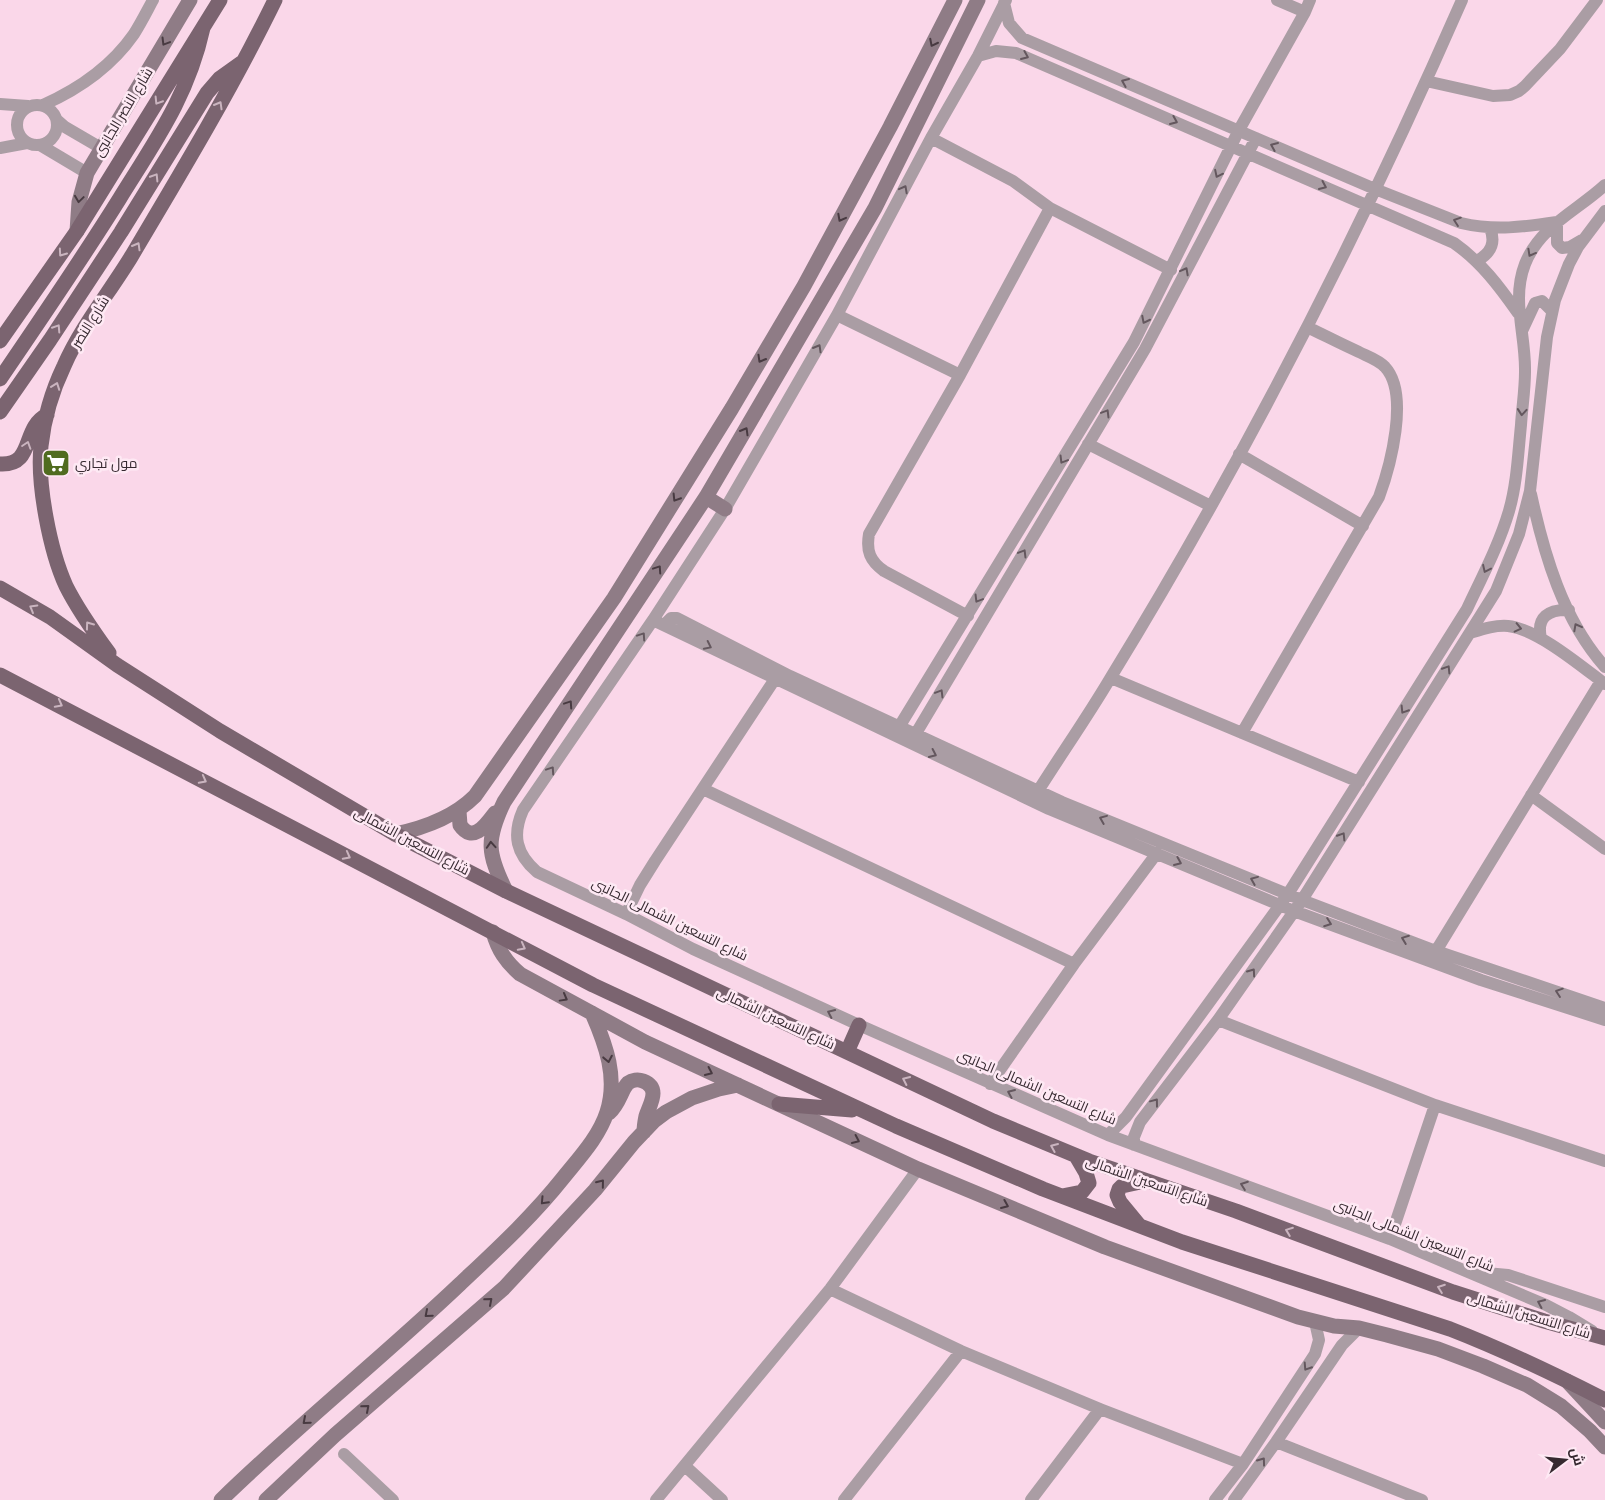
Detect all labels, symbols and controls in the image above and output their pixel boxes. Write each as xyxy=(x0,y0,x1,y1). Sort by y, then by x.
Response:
one-way arrow xyxy=(161,36,171,45)
one-way arrow xyxy=(929,38,939,47)
one-way arrow xyxy=(1020,50,1029,61)
street label: شارع النصر الجانبى xyxy=(90,65,157,160)
one-way arrow xyxy=(1121,77,1130,88)
one-way arrow xyxy=(155,96,164,105)
one-way arrow xyxy=(212,102,222,111)
one-way arrow xyxy=(1169,115,1178,126)
one-way arrow xyxy=(1270,141,1279,152)
one-way arrow xyxy=(1213,169,1224,178)
one-way arrow xyxy=(148,174,158,183)
one-way arrow xyxy=(1318,180,1327,191)
one-way arrow xyxy=(898,186,908,195)
one-way arrow xyxy=(75,195,85,204)
one-way arrow xyxy=(837,213,847,222)
one-way arrow xyxy=(1453,217,1462,227)
one-way arrow xyxy=(131,242,141,251)
one-way arrow xyxy=(1527,247,1537,256)
one-way arrow xyxy=(59,248,68,257)
one-way arrow xyxy=(1179,268,1189,277)
street label: شارع النصر xyxy=(67,293,113,352)
one-way arrow xyxy=(1141,315,1151,324)
one-way arrow xyxy=(51,325,61,334)
one-way arrow xyxy=(812,344,822,353)
one-way arrow xyxy=(757,354,767,363)
one-way arrow xyxy=(50,382,60,391)
one-way arrow xyxy=(1516,409,1527,417)
one-way arrow xyxy=(1100,410,1110,419)
one-way arrow xyxy=(738,428,748,437)
one-way arrow xyxy=(22,441,32,449)
supermarket icon: مول تجاري xyxy=(41,448,71,478)
one-way arrow xyxy=(1059,454,1069,463)
place label: مول تجاري xyxy=(75,455,138,475)
one-way arrow xyxy=(673,493,683,502)
one-way arrow xyxy=(1017,549,1027,558)
one-way arrow xyxy=(1482,564,1492,573)
one-way arrow xyxy=(652,565,662,574)
one-way arrow xyxy=(975,593,985,602)
one-way arrow xyxy=(29,604,38,614)
one-way arrow xyxy=(86,622,94,631)
one-way arrow xyxy=(1513,622,1522,633)
one-way arrow xyxy=(1573,623,1583,632)
one-way arrow xyxy=(636,632,646,641)
one-way arrow xyxy=(702,640,711,650)
one-way arrow xyxy=(1441,666,1451,675)
one-way arrow xyxy=(934,689,944,698)
one-way arrow xyxy=(54,698,63,708)
one-way arrow xyxy=(562,701,572,710)
one-way arrow xyxy=(1401,704,1411,713)
one-way arrow xyxy=(928,748,937,758)
one-way arrow xyxy=(545,766,554,776)
one-way arrow xyxy=(198,774,207,784)
street label: شارع التسعين الشمالى xyxy=(351,804,472,879)
one-way arrow xyxy=(1100,815,1108,825)
one-way arrow xyxy=(1335,833,1345,842)
one-way arrow xyxy=(486,840,497,848)
one-way arrow xyxy=(342,849,351,859)
one-way arrow xyxy=(1173,856,1182,867)
street label: شارع التسعين الشمالى الجانبى xyxy=(589,874,751,965)
one-way arrow xyxy=(1250,876,1259,886)
one-way arrow xyxy=(1324,917,1332,927)
one-way arrow xyxy=(1402,935,1410,945)
one-way arrow xyxy=(517,941,526,951)
one-way arrow xyxy=(1246,968,1255,977)
street label: شارع التسعين الشمالى xyxy=(714,984,838,1053)
one-way arrow xyxy=(1555,988,1564,998)
one-way arrow xyxy=(559,992,568,1002)
one-way arrow xyxy=(827,1008,836,1019)
street label: شارع التسعين الشمالى الجانبى xyxy=(955,1046,1119,1129)
one-way arrow xyxy=(603,1055,613,1064)
one-way arrow xyxy=(704,1066,713,1076)
one-way arrow xyxy=(902,1076,911,1086)
one-way arrow xyxy=(1007,1088,1016,1099)
one-way arrow xyxy=(1149,1098,1158,1108)
one-way arrow xyxy=(851,1134,860,1144)
one-way arrow xyxy=(1050,1142,1059,1153)
street label: شارع التسعين الشمالى xyxy=(1083,1153,1210,1210)
one-way arrow xyxy=(595,1180,603,1189)
one-way arrow xyxy=(1240,1181,1248,1191)
one-way arrow xyxy=(541,1195,550,1204)
street label: شارع التسعين الشمالى الجانبى xyxy=(1331,1195,1496,1275)
one-way arrow xyxy=(1000,1199,1009,1209)
one-way arrow xyxy=(1285,1227,1294,1237)
one-way arrow xyxy=(1437,1284,1446,1294)
street label: شارع التسعين الشمالى xyxy=(1465,1289,1593,1342)
one-way arrow xyxy=(483,1298,492,1307)
one-way arrow xyxy=(1537,1299,1546,1310)
one-way arrow xyxy=(424,1308,433,1317)
one-way arrow xyxy=(1304,1361,1313,1371)
one-way arrow xyxy=(361,1405,370,1414)
one-way arrow xyxy=(302,1415,311,1424)
north arrow xyxy=(1540,1435,1590,1485)
text: ش xyxy=(1566,1446,1588,1468)
one-way arrow xyxy=(1256,1457,1265,1467)

